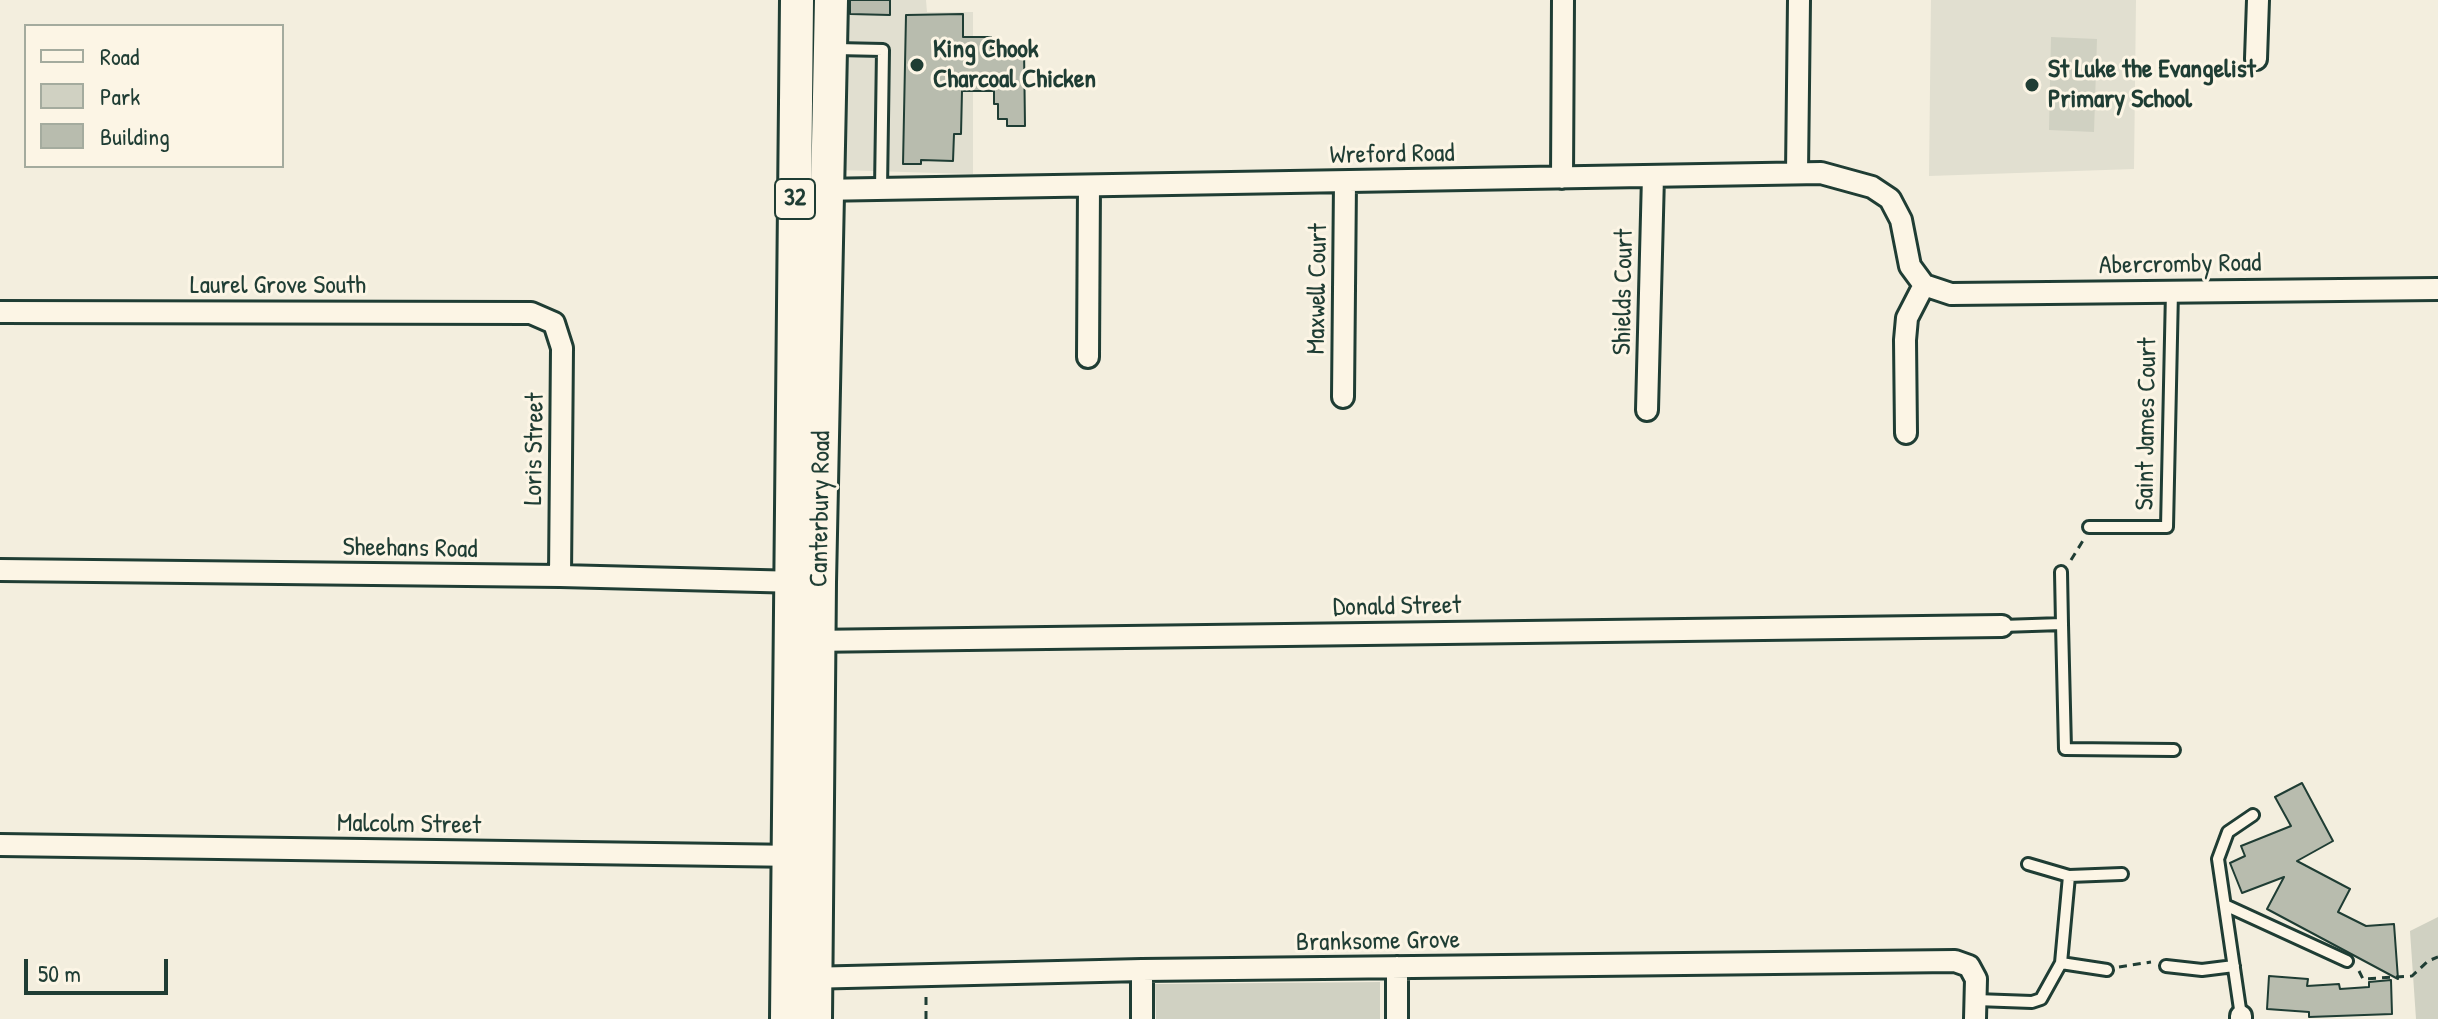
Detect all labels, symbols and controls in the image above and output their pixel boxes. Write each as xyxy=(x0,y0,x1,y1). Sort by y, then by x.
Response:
legend xyxy=(24,24,284,168)
place label: King Chook Charcoal Chicken xyxy=(933,34,1096,96)
text: Road xyxy=(100,40,139,72)
place label: St Luke the Evangelist Primary School xyxy=(2048,54,2256,116)
marker: King Chook Charcoal Chicken xyxy=(908,56,926,74)
marker: St Luke the Evangelist Primary School xyxy=(2023,76,2041,94)
text: Park xyxy=(100,80,140,112)
text: Building xyxy=(100,120,170,152)
street label: Wreford Road xyxy=(1329,138,1455,172)
road number: 32 xyxy=(775,179,815,219)
street label: Maxwell Court xyxy=(1301,223,1335,355)
street label: Shields Court xyxy=(1607,229,1641,355)
street label: Abercromby Road xyxy=(2099,248,2261,282)
street label: Laurel Grove South xyxy=(190,270,366,302)
street label: Saint James Court xyxy=(2130,337,2164,511)
street label: Loris Street xyxy=(518,392,552,506)
street label: Canterbury Road xyxy=(804,431,838,587)
street label: Sheehans Road xyxy=(342,532,478,566)
street label: Donald Street xyxy=(1333,590,1461,624)
street label: Malcolm Street xyxy=(337,808,481,842)
street label: Branksome Grove xyxy=(1296,925,1460,959)
scale bar xyxy=(28,943,172,993)
text: 50 m xyxy=(38,957,81,989)

